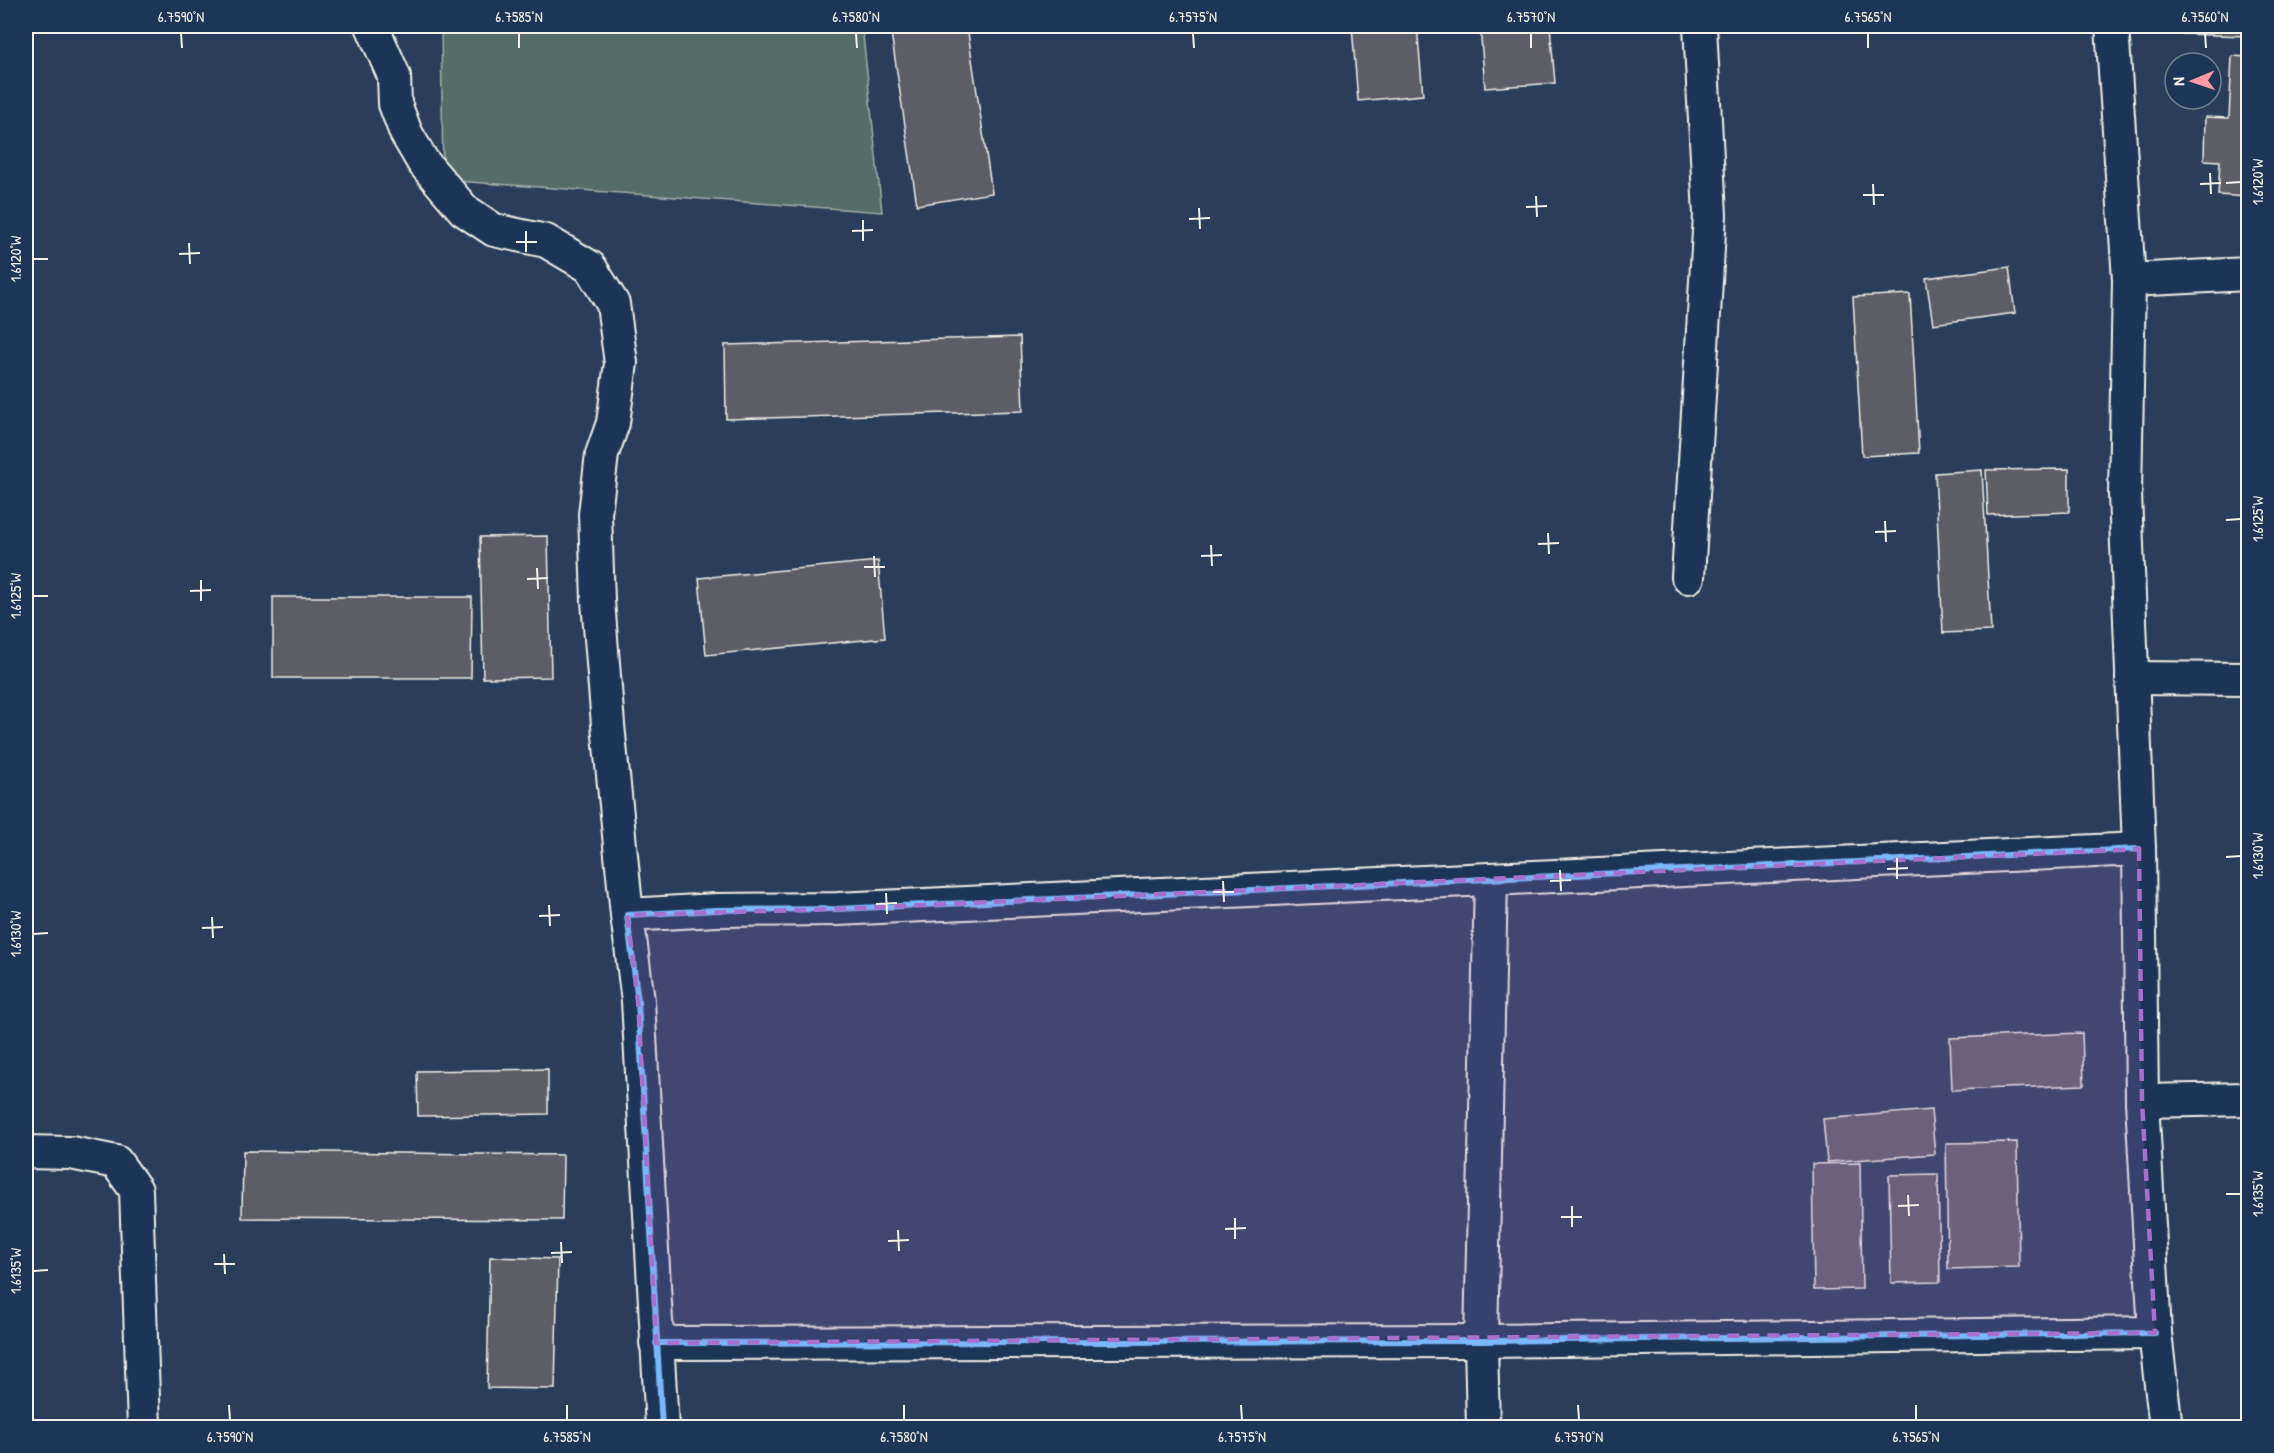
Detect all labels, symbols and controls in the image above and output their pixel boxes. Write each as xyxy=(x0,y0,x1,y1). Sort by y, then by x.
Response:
text: 6.7590°N xyxy=(158,6,204,27)
text: 6.7585°N xyxy=(495,6,543,27)
text: 6.7580°N xyxy=(832,6,880,27)
text: 6.7575°N xyxy=(1169,6,1217,27)
text: 6.7570°N xyxy=(1507,6,1555,27)
text: 6.7565°N xyxy=(1845,6,1891,27)
text: 6.7560°N xyxy=(2181,6,2229,27)
north arrow xyxy=(2163,51,2223,111)
text: N xyxy=(2167,76,2189,86)
text: 1.6120°W xyxy=(2247,158,2268,205)
text: 1.6120°W xyxy=(5,235,26,282)
text: 1.6125°W xyxy=(2247,495,2268,542)
text: 1.6125°W xyxy=(5,572,26,619)
text: 1.6130°W xyxy=(2247,832,2268,879)
text: 1.6130°W xyxy=(5,910,26,957)
text: 1.6135°W xyxy=(2247,1170,2268,1217)
text: 1.6135°W xyxy=(5,1247,26,1294)
text: 6.7590°N xyxy=(207,1426,253,1447)
text: 6.7585°N xyxy=(543,1426,591,1447)
text: 6.7580°N xyxy=(880,1426,928,1447)
text: 6.7575°N xyxy=(1218,1426,1266,1447)
text: 6.7570°N xyxy=(1555,1426,1603,1447)
text: 6.7565°N xyxy=(1893,1426,1939,1447)

